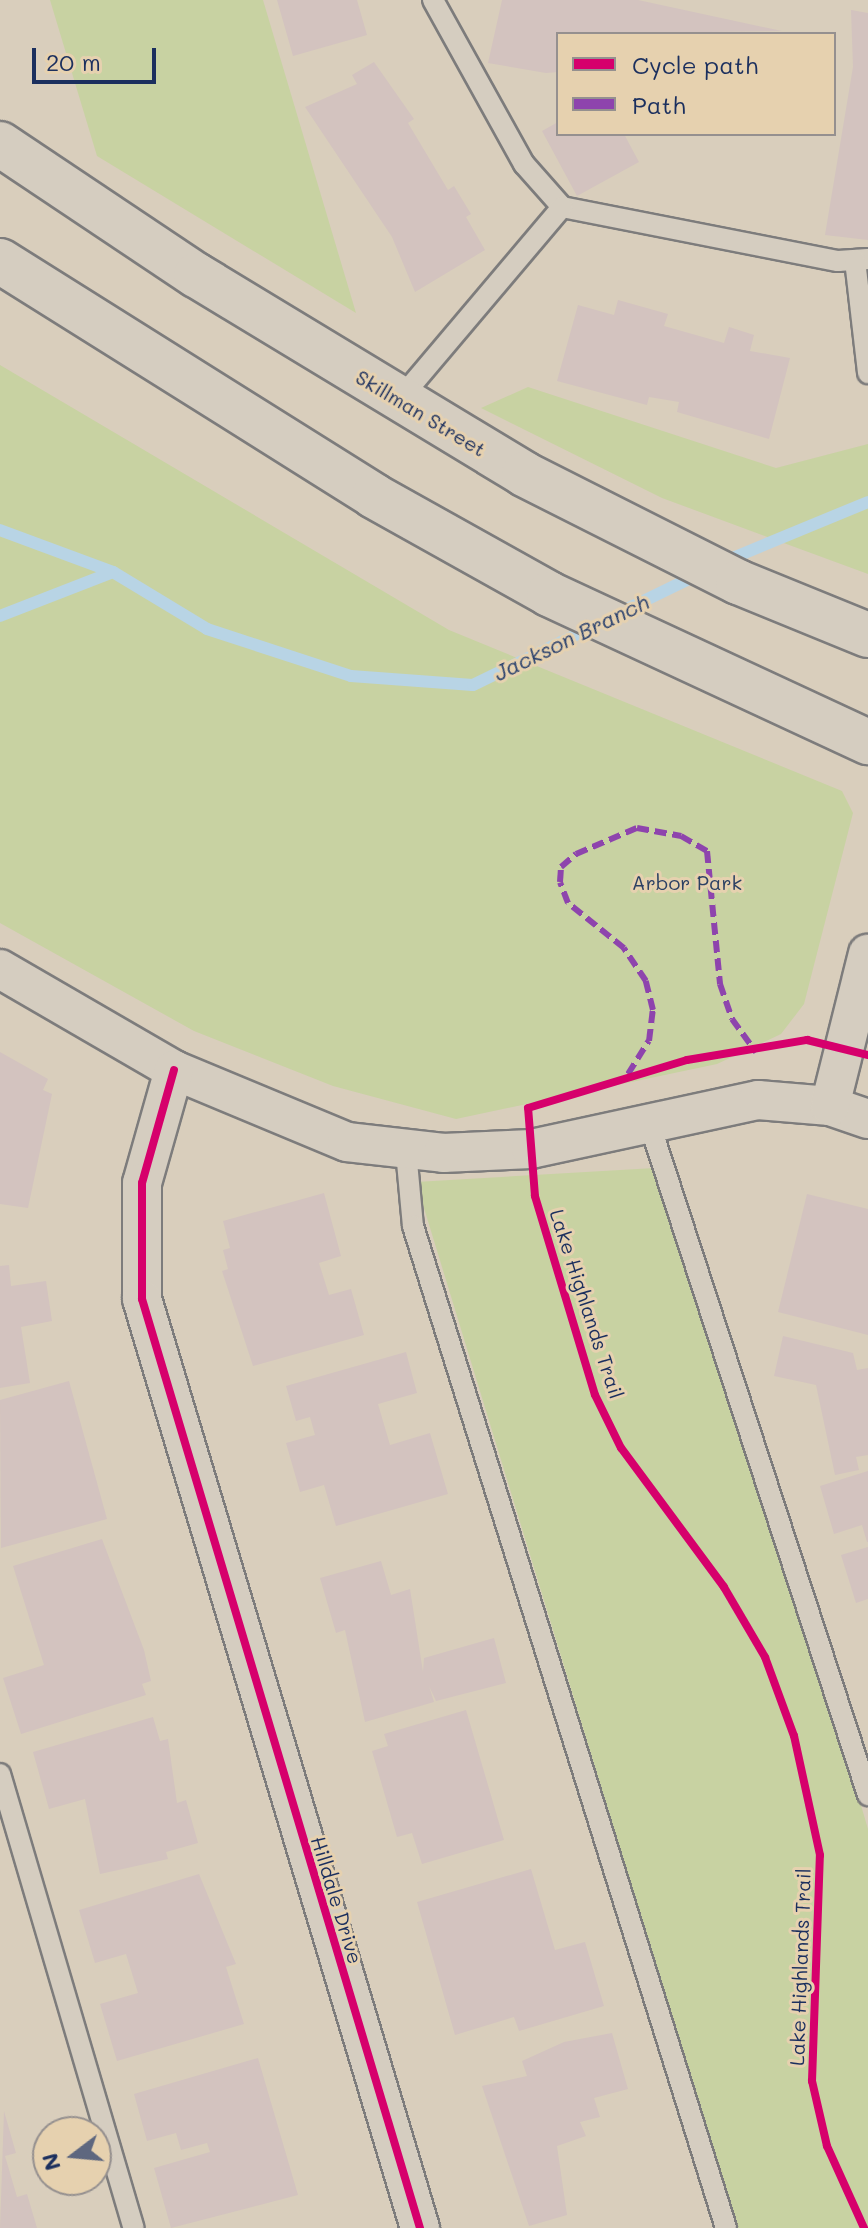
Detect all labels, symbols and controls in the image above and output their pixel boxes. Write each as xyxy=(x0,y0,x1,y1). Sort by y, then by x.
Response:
scale bar xyxy=(36,32,160,82)
legend xyxy=(556,32,836,136)
text: 20 m xyxy=(46,46,101,77)
text: Cycle path xyxy=(632,49,758,80)
text: Path xyxy=(632,89,686,120)
street label: Skillman Street xyxy=(352,365,490,461)
water label: Jackson Branch xyxy=(489,588,653,686)
park label: Arbor Park xyxy=(632,870,742,894)
street label: Lake Highlands Trail xyxy=(545,1206,629,1402)
street label: Hilldale Drive xyxy=(306,1833,368,1967)
street label: Lake Highlands Trail xyxy=(785,1868,815,2066)
north arrow xyxy=(32,2116,112,2196)
text: N xyxy=(34,2150,67,2174)

